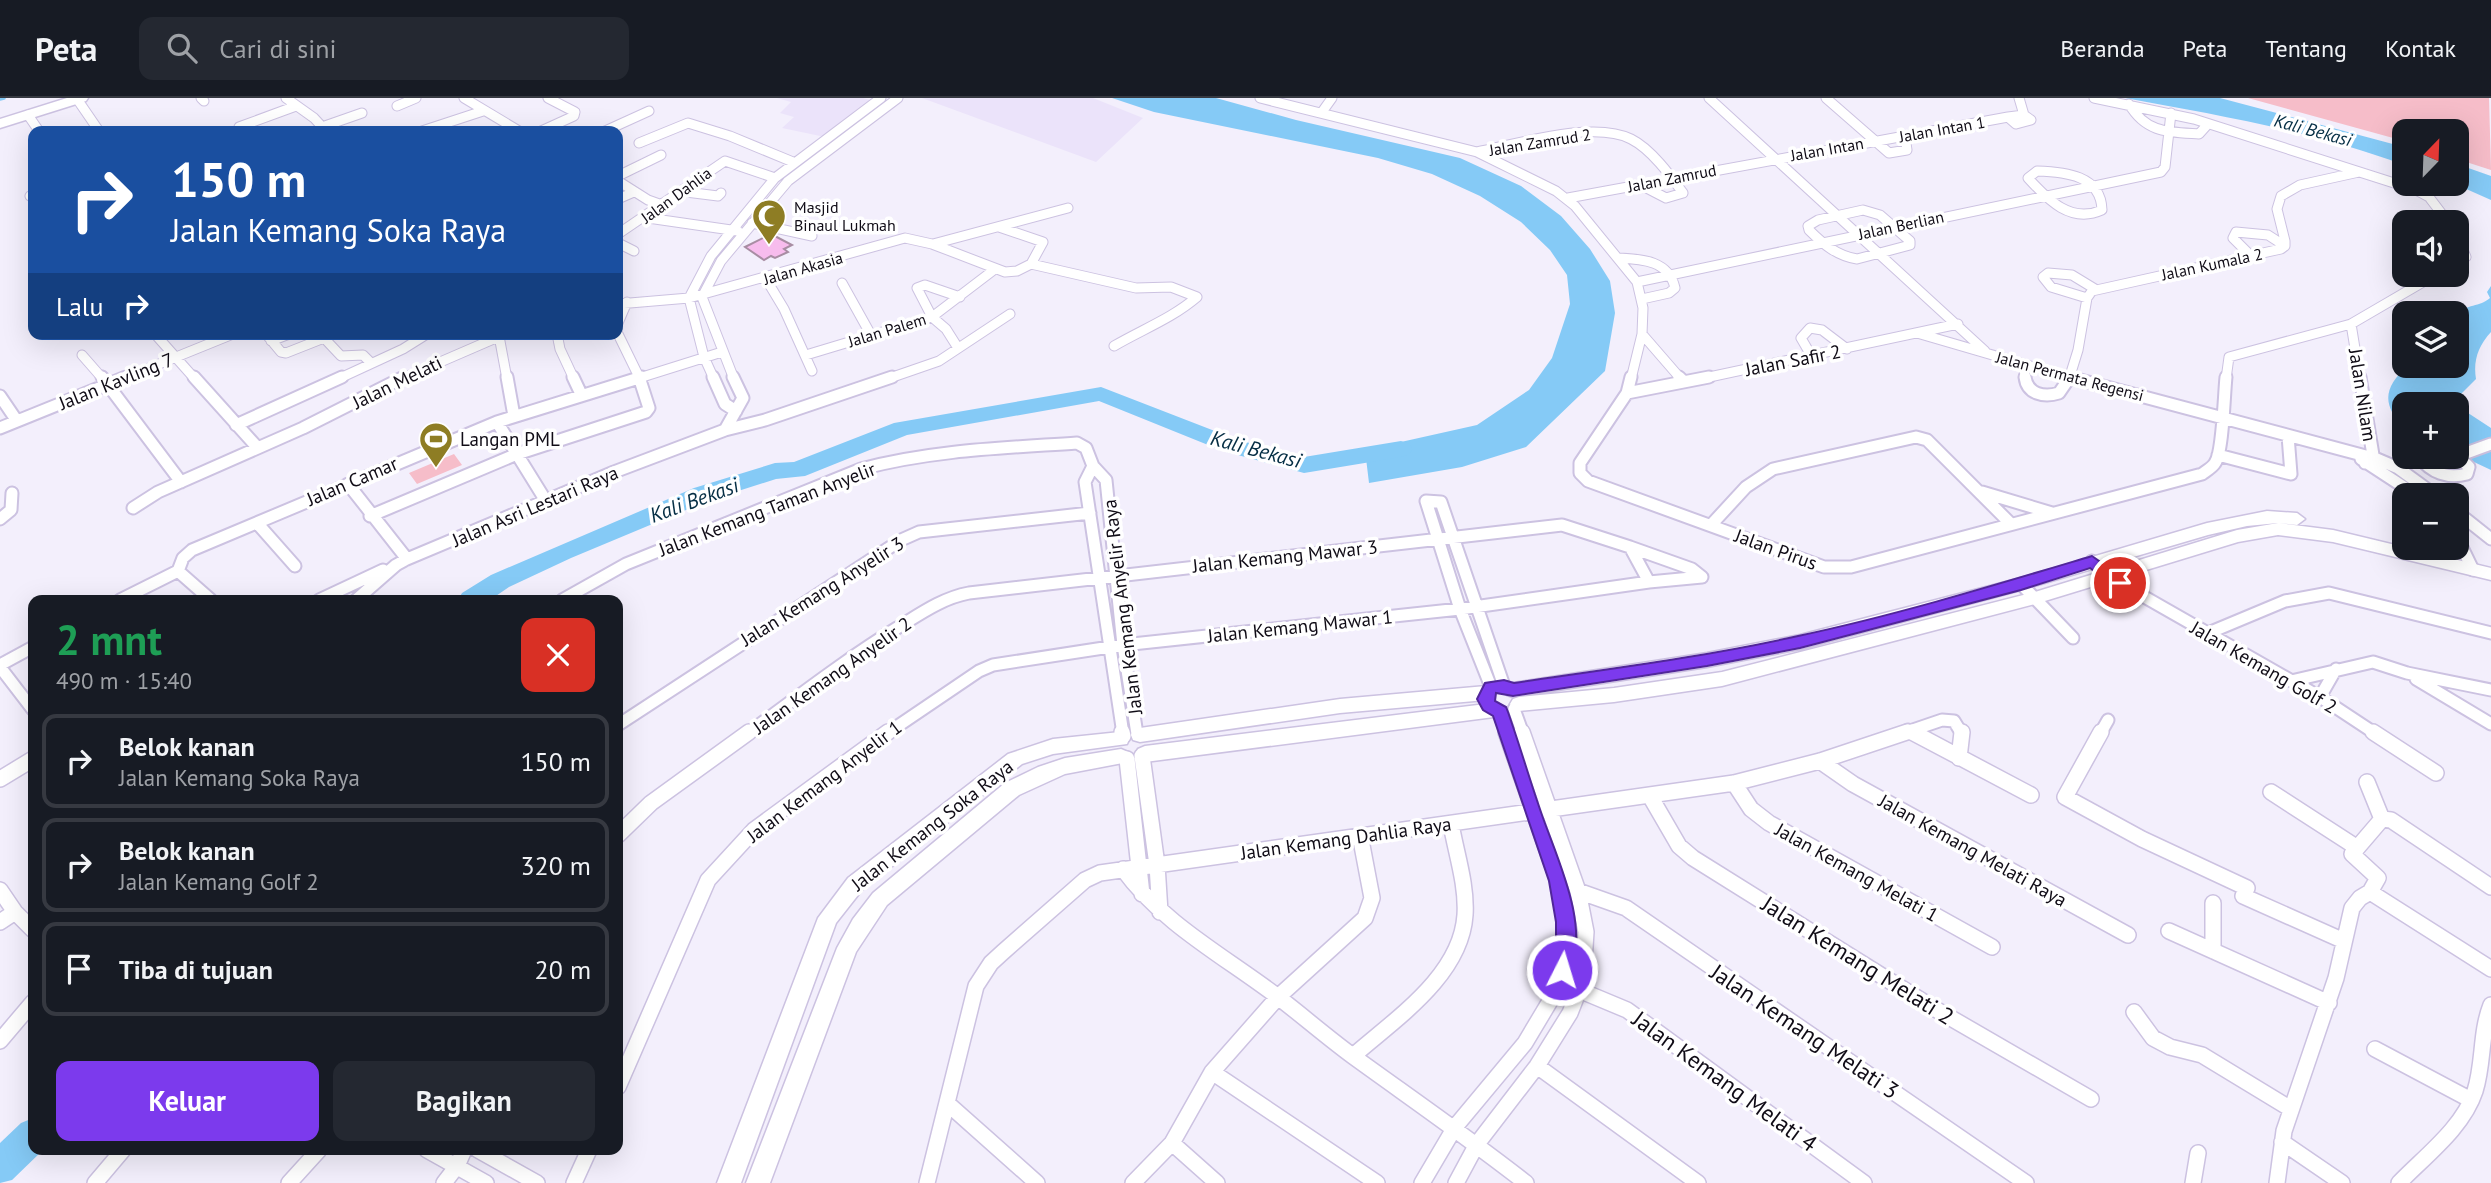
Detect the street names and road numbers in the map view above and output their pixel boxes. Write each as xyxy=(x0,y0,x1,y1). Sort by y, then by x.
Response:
street label: Jalan Intan 1 xyxy=(1897,112,1986,147)
street label: Jalan Zamrud 2 xyxy=(1487,124,1592,160)
street label: Jalan Intan xyxy=(1788,133,1865,165)
street label: Jalan Zamrud xyxy=(1625,160,1718,197)
street label: Jalan Dahlia xyxy=(636,163,715,228)
street label: Jalan Berlian xyxy=(1855,206,1946,244)
street label: Jalan Kumala 2 xyxy=(2159,244,2264,285)
street label: Jalan Akasia xyxy=(760,247,845,289)
street label: Jalan Palem xyxy=(845,309,928,352)
street label: Jalan Safir 2 xyxy=(1742,339,1843,381)
street label: Jalan Permata Regensi xyxy=(1993,346,2146,405)
street label: Jalan Nilam xyxy=(2344,346,2382,443)
street label: Jalan Kavling 7 xyxy=(54,347,177,415)
street label: Jalan Melati xyxy=(347,350,446,414)
street label: Jalan Camar xyxy=(302,451,402,511)
street label: Jalan Kemang Taman Anyelir xyxy=(654,456,879,562)
street label: Jalan Asri Lestari Raya xyxy=(447,460,622,552)
street label: Jalan Kemang Anyelir Raya xyxy=(1097,498,1147,717)
street label: Jalan Pirus xyxy=(1731,523,1820,575)
street label: Jalan Kemang Anyelir 3 xyxy=(735,531,908,652)
street label: Jalan Kemang Mawar 3 xyxy=(1190,534,1379,578)
street label: Jalan Kemang Mawar 1 xyxy=(1205,604,1394,648)
street label: Jalan Kemang Anyelir 2 xyxy=(747,611,916,739)
street label: Jalan Kemang Golf 2 xyxy=(2186,615,2341,719)
street label: Jalan Kemang Anyelir 1 xyxy=(741,715,906,848)
street label: Jalan Kemang Soka Raya xyxy=(845,754,1018,896)
street label: Jalan Kemang Melati Raya xyxy=(1874,788,2071,912)
street label: Jalan Kemang Dahlia Raya xyxy=(1238,811,1453,865)
street label: Jalan Kemang Melati 1 xyxy=(1770,817,1943,927)
street label: Jalan Kemang Melati 2 xyxy=(1756,889,1960,1031)
street label: Jalan Kemang Melati 3 xyxy=(1704,957,1905,1105)
street label: Jalan Kemang Melati 4 xyxy=(1626,1004,1823,1158)

